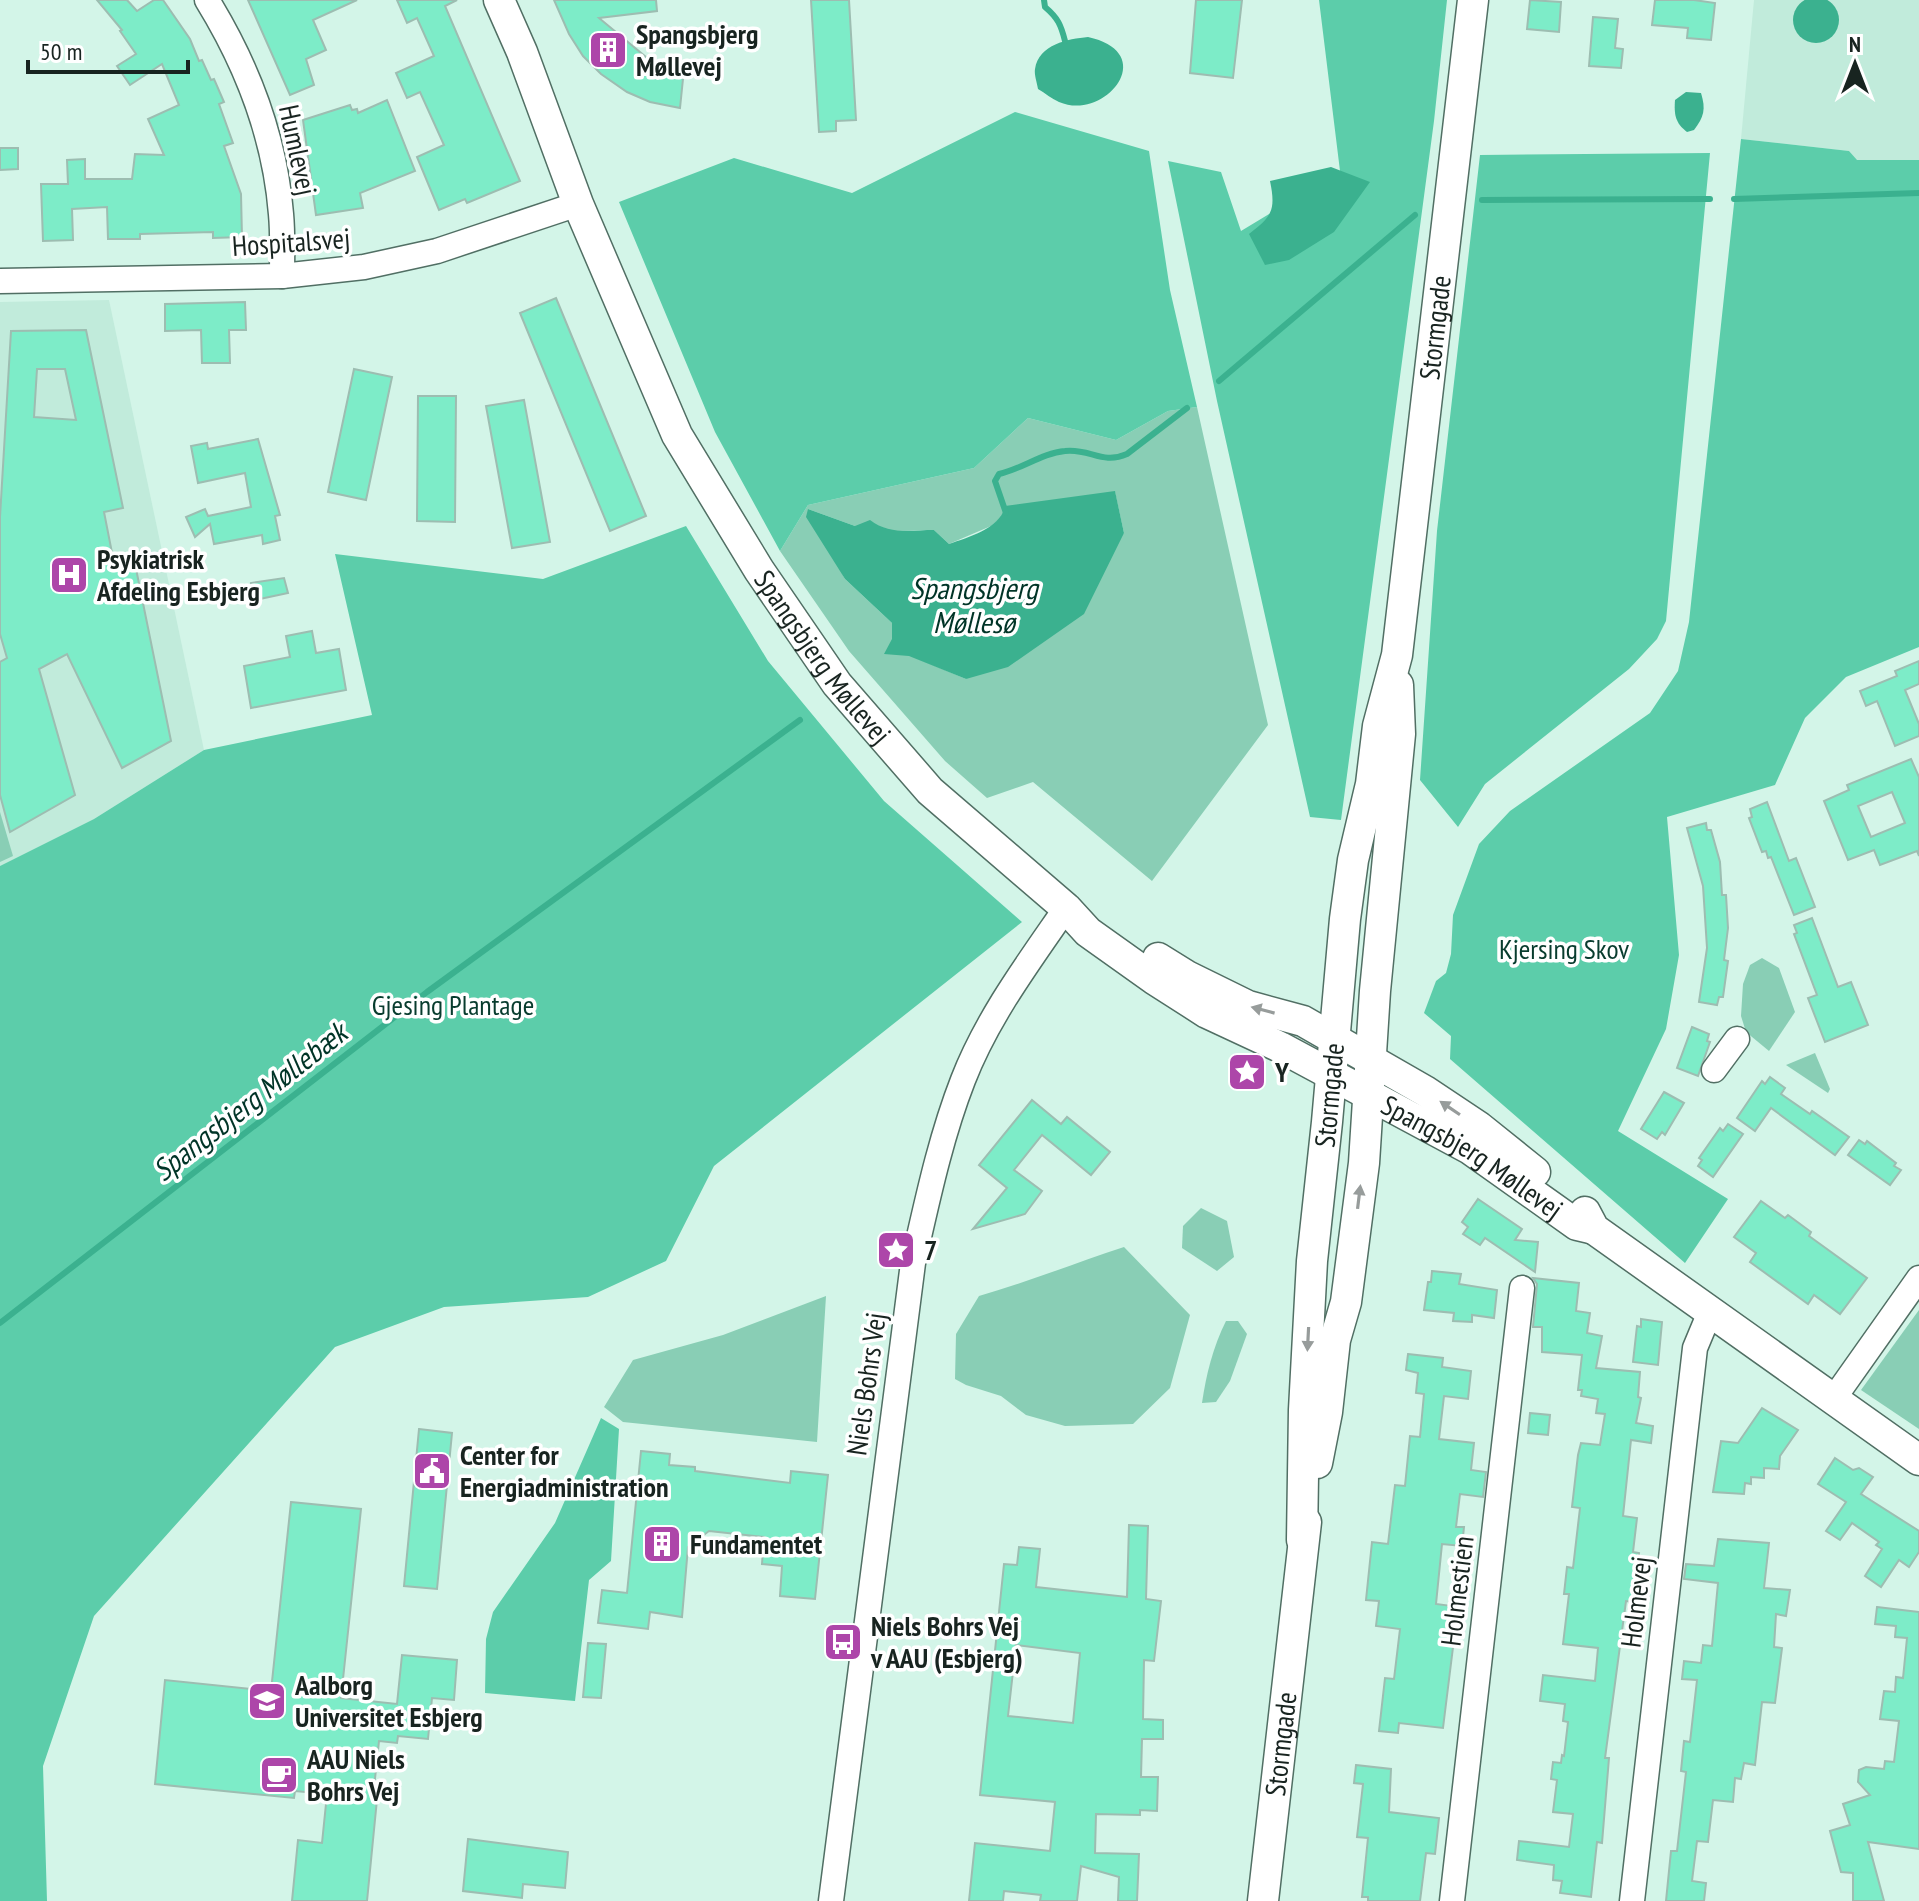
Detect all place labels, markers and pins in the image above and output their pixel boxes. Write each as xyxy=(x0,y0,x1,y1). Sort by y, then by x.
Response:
place label: Spangsbjerg Møllevej xyxy=(636,15,758,84)
building icon: Spangsbjerg Møllevej xyxy=(587,29,629,71)
place label: Psykiatrisk Afdeling Esbjerg xyxy=(96,540,260,609)
hospital icon: Psykiatrisk Afdeling Esbjerg xyxy=(48,554,90,596)
place icon: Y xyxy=(1226,1051,1268,1093)
place label: Y xyxy=(1274,1053,1289,1090)
place icon: 7 xyxy=(875,1229,917,1271)
place label: 7 xyxy=(924,1231,937,1268)
place label: Center for Energiadministration xyxy=(460,1436,668,1505)
public building icon: Center for Energiadministration xyxy=(411,1450,453,1492)
building icon: Fundamentet xyxy=(641,1523,683,1565)
place label: Fundamentet xyxy=(690,1525,822,1562)
place label: Niels Bohrs Vej v AAU (Esbjerg) xyxy=(870,1607,1023,1676)
bus stop icon: Niels Bohrs Vej v AAU (Esbjerg) xyxy=(822,1621,864,1663)
place label: Aalborg Universitet Esbjerg xyxy=(294,1666,483,1735)
school or university icon: Aalborg Universitet Esbjerg xyxy=(246,1680,288,1722)
place label: AAU Niels Bohrs Vej xyxy=(306,1740,405,1809)
cafe icon: AAU Niels Bohrs Vej xyxy=(258,1754,300,1796)

